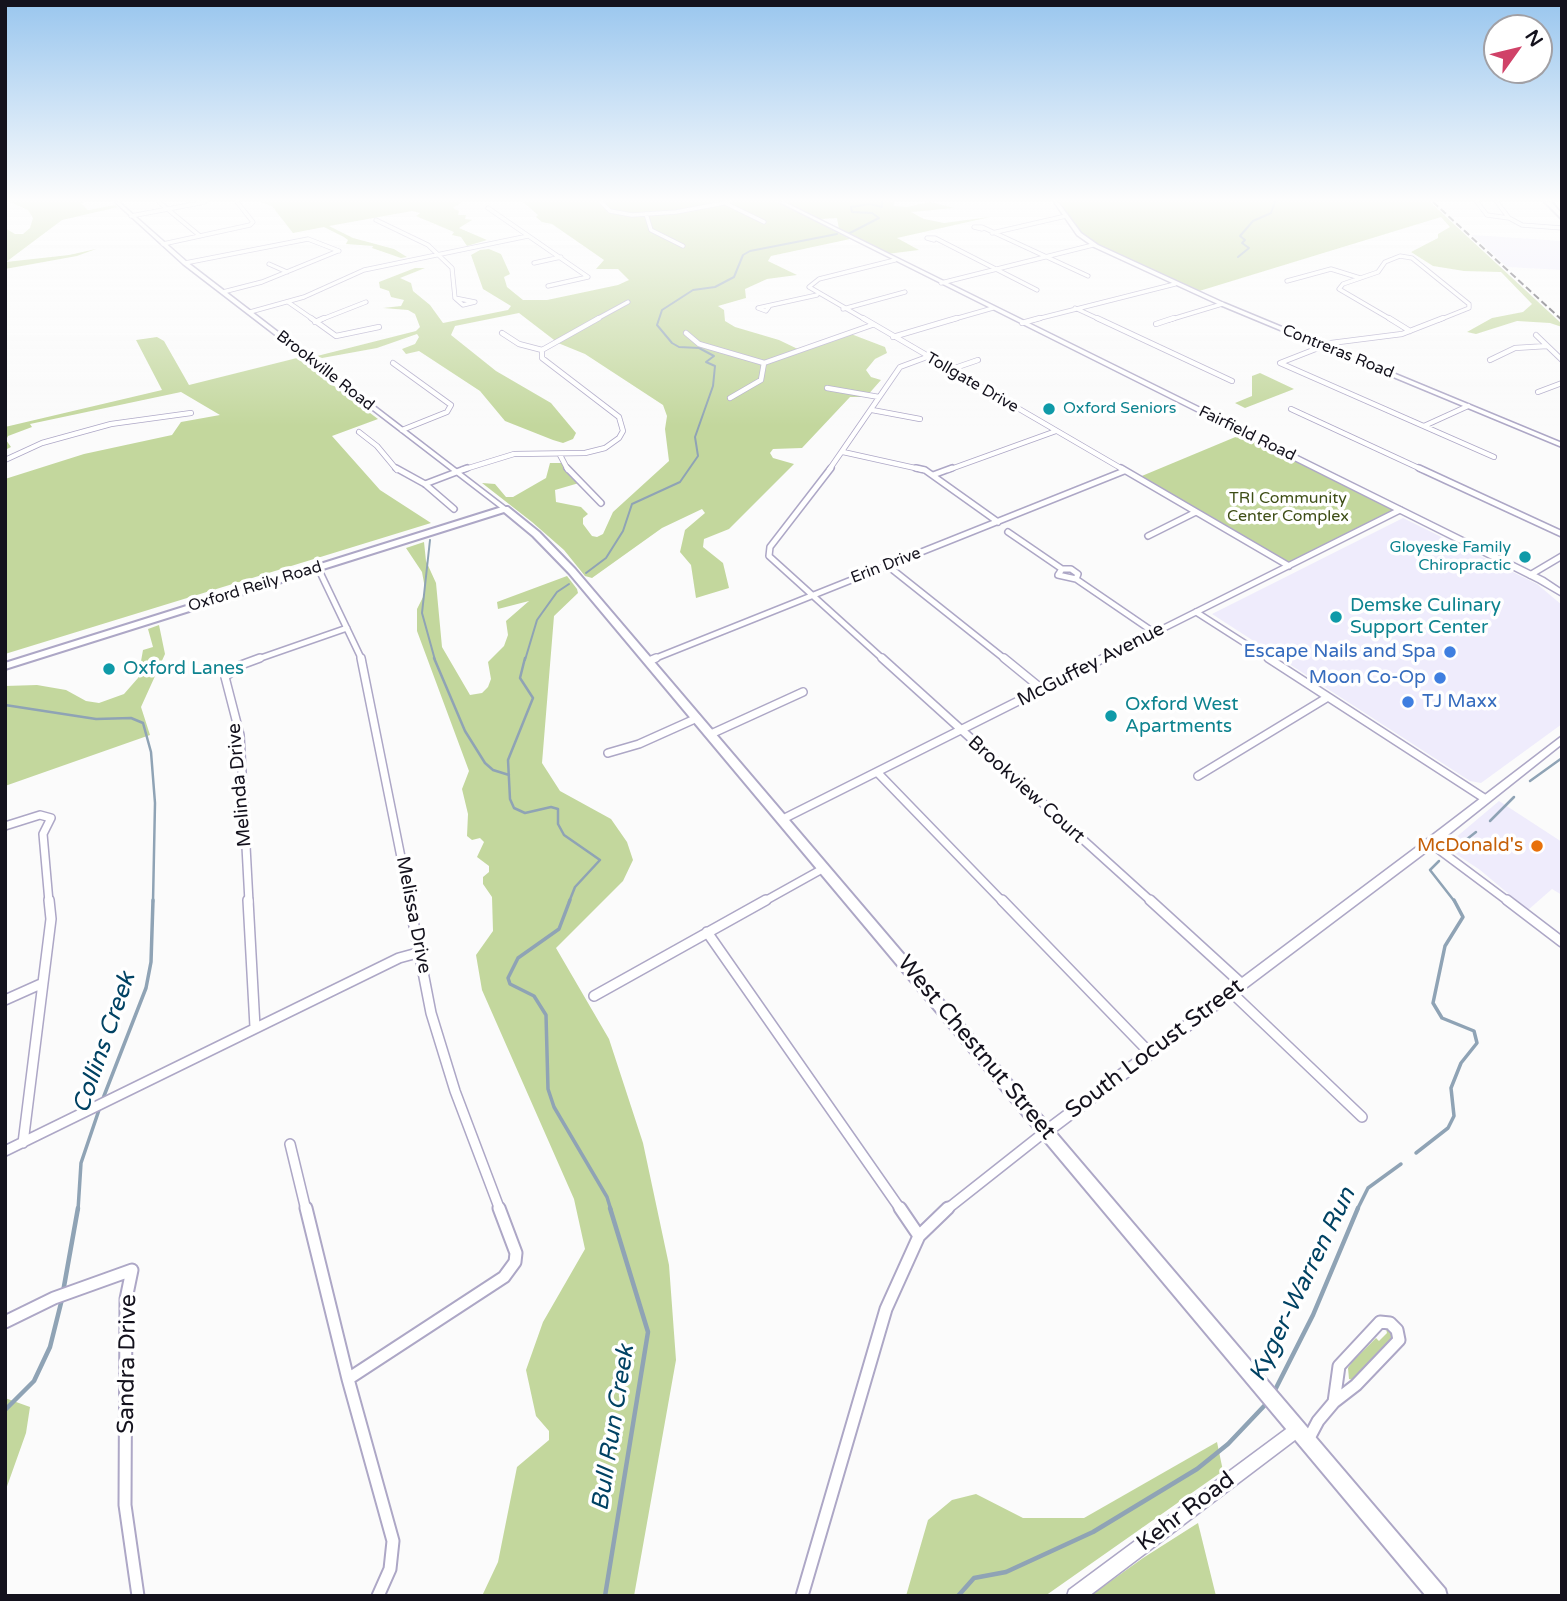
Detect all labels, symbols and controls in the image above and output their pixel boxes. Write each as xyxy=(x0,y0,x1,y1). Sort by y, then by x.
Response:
north arrow xyxy=(1483,14,1553,84)
text: N xyxy=(1520,26,1547,51)
street label: Contreras Road xyxy=(1280,321,1396,383)
street label: Brookville Road xyxy=(272,327,378,415)
street label: Tollgate Drive xyxy=(922,349,1022,417)
place label: Oxford Seniors xyxy=(1063,399,1176,419)
marker: Oxford Seniors xyxy=(1041,401,1057,417)
street label: Fairfield Road xyxy=(1195,402,1299,466)
park label: TRI Community Center Complex xyxy=(1227,489,1349,527)
place label: Gloyeske Family Chiropractic xyxy=(1390,538,1511,576)
street label: Erin Drive xyxy=(848,544,924,588)
marker: Gloyeske Family Chiropractic xyxy=(1517,549,1533,565)
street label: Oxford Reily Road xyxy=(186,558,324,616)
place label: Demske Culinary Support Center xyxy=(1350,595,1501,639)
marker: Demske Culinary Support Center xyxy=(1328,609,1344,625)
street label: McGuffey Avenue xyxy=(1014,618,1168,712)
place label: Escape Nails and Spa xyxy=(1244,641,1436,663)
marker: Escape Nails and Spa xyxy=(1442,644,1458,660)
place label: Oxford Lanes xyxy=(123,658,244,680)
marker: Oxford Lanes xyxy=(101,661,117,677)
place label: Moon Co-Op xyxy=(1309,667,1426,689)
marker: Moon Co-Op xyxy=(1432,670,1448,686)
place label: TJ Maxx xyxy=(1422,691,1497,713)
place label: Oxford West Apartments xyxy=(1125,694,1238,738)
marker: TJ Maxx xyxy=(1400,694,1416,710)
marker: Oxford West Apartments xyxy=(1103,708,1119,724)
street label: Melinda Drive xyxy=(223,722,257,848)
street label: Brookview Court xyxy=(963,732,1089,848)
place label: McDonald's xyxy=(1417,835,1523,857)
marker: McDonald's xyxy=(1529,838,1545,854)
street label: Melissa Drive xyxy=(390,854,436,976)
street label: West Chestnut Street xyxy=(891,950,1061,1146)
water label: Collins Creek xyxy=(67,969,143,1117)
street label: South Locust Street xyxy=(1060,973,1250,1125)
water label: Kyger-Warren Run xyxy=(1244,1183,1362,1387)
street label: Sandra Drive xyxy=(113,1294,143,1434)
water label: Bull Run Creek xyxy=(587,1343,641,1513)
street label: Kehr Road xyxy=(1132,1466,1240,1558)

